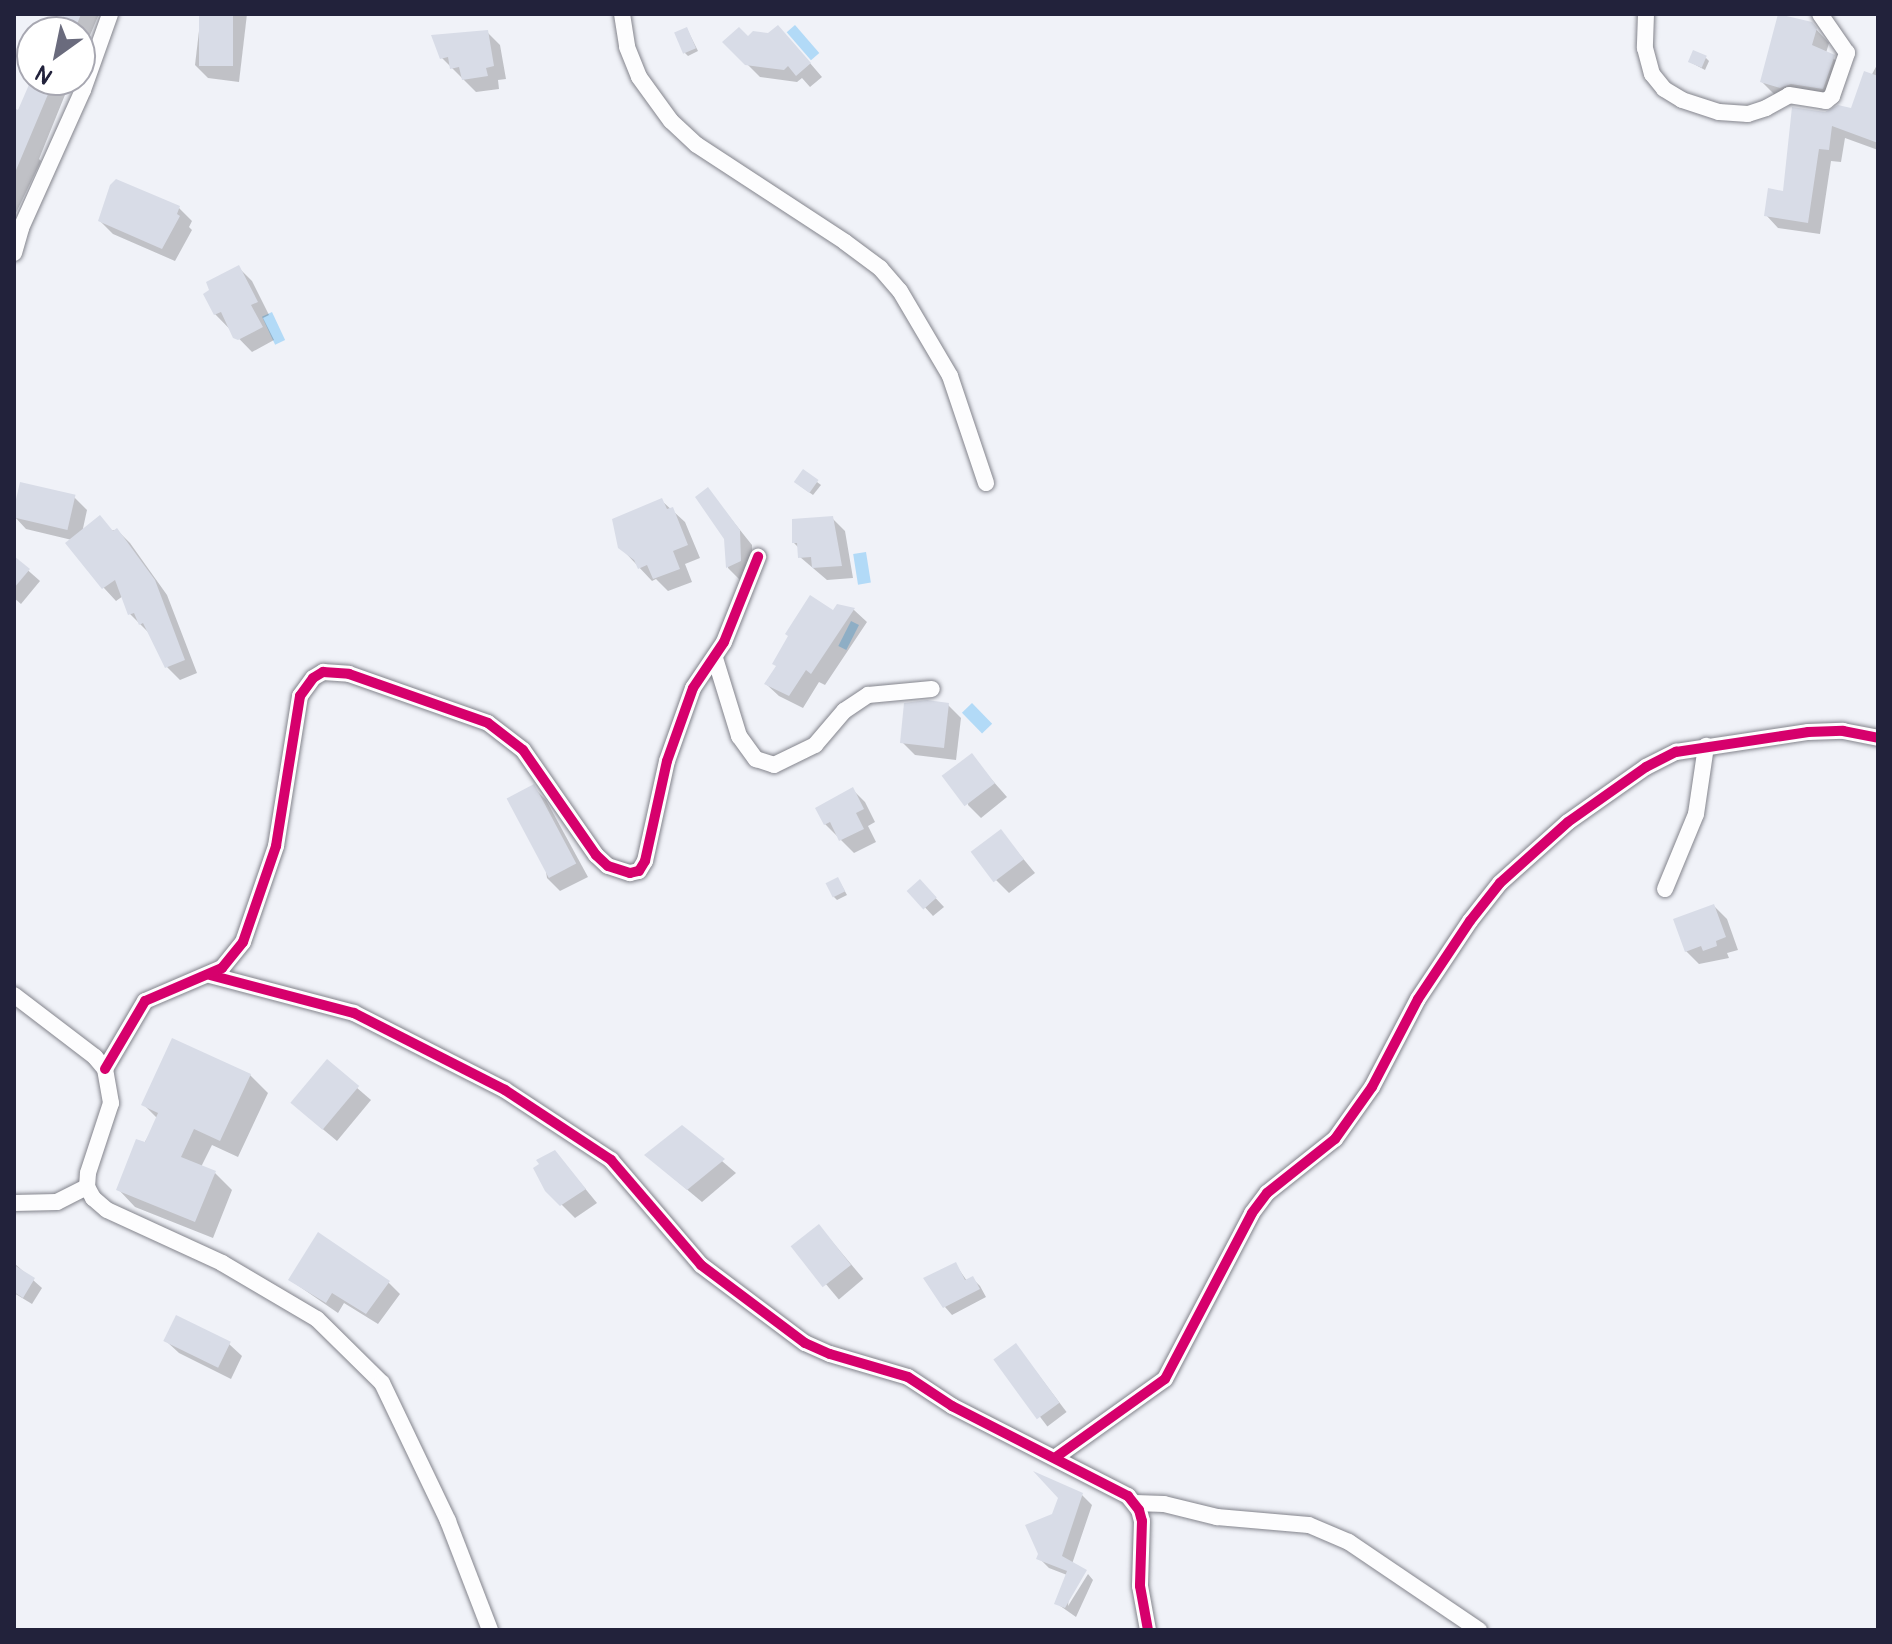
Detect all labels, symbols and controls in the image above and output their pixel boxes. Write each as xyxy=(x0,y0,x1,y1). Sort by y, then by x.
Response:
north arrow xyxy=(16,16,96,96)
text: N xyxy=(30,59,58,90)

